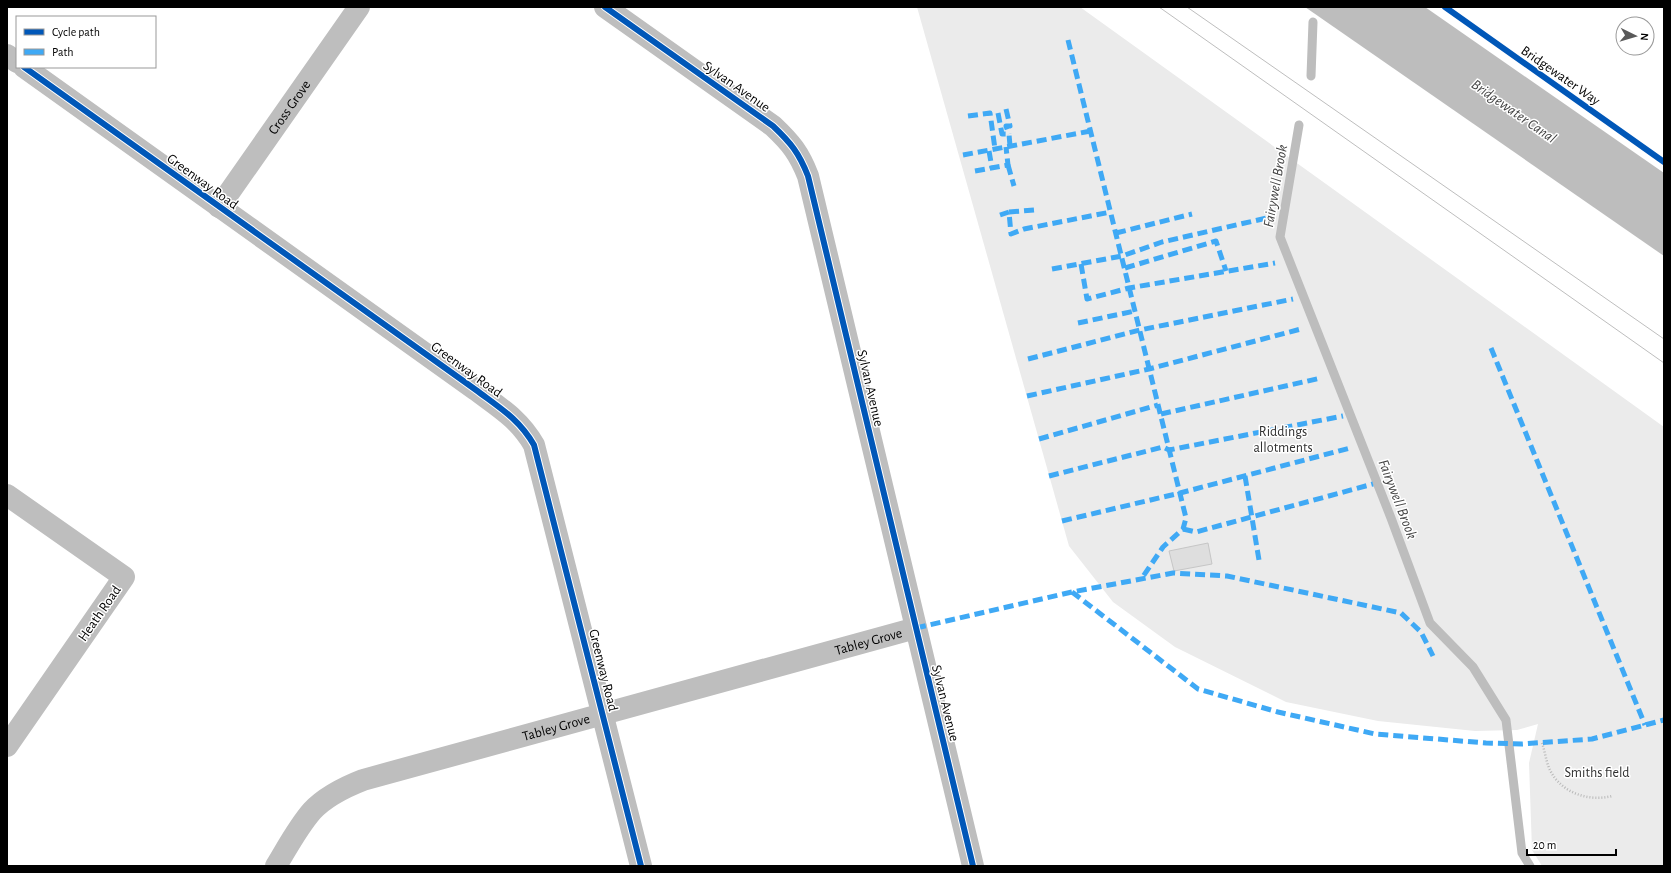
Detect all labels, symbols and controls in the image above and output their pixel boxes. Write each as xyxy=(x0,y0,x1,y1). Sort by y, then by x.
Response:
legend xyxy=(16,16,156,68)
north arrow xyxy=(1615,16,1655,56)
text: Cycle path xyxy=(52,26,100,39)
text: N xyxy=(1639,33,1650,41)
street label: Bridgewater Way xyxy=(1518,43,1603,108)
text: Path xyxy=(52,46,74,58)
street label: Sylvan Avenue xyxy=(700,59,772,115)
water label: Bridgewater Canal xyxy=(1469,77,1559,146)
street label: Cross Grove xyxy=(266,78,313,137)
water label: Fairywell Brook xyxy=(1261,143,1290,229)
street label: Greenway Road xyxy=(164,151,241,212)
street label: Greenway Road xyxy=(428,339,505,400)
street label: Sylvan Avenue xyxy=(854,349,886,428)
park label: Riddings allotments xyxy=(1253,425,1313,455)
water label: Fairywell Brook xyxy=(1376,457,1420,541)
street label: Heath Road xyxy=(76,583,124,644)
street label: Tabley Grove xyxy=(833,626,904,658)
street label: Greenway Road xyxy=(586,628,620,713)
street label: Sylvan Avenue xyxy=(929,664,961,743)
street label: Tabley Grove xyxy=(521,712,591,744)
park label: Smiths field xyxy=(1564,766,1630,780)
scale bar xyxy=(1527,831,1616,857)
text: 20 m xyxy=(1533,839,1556,851)

